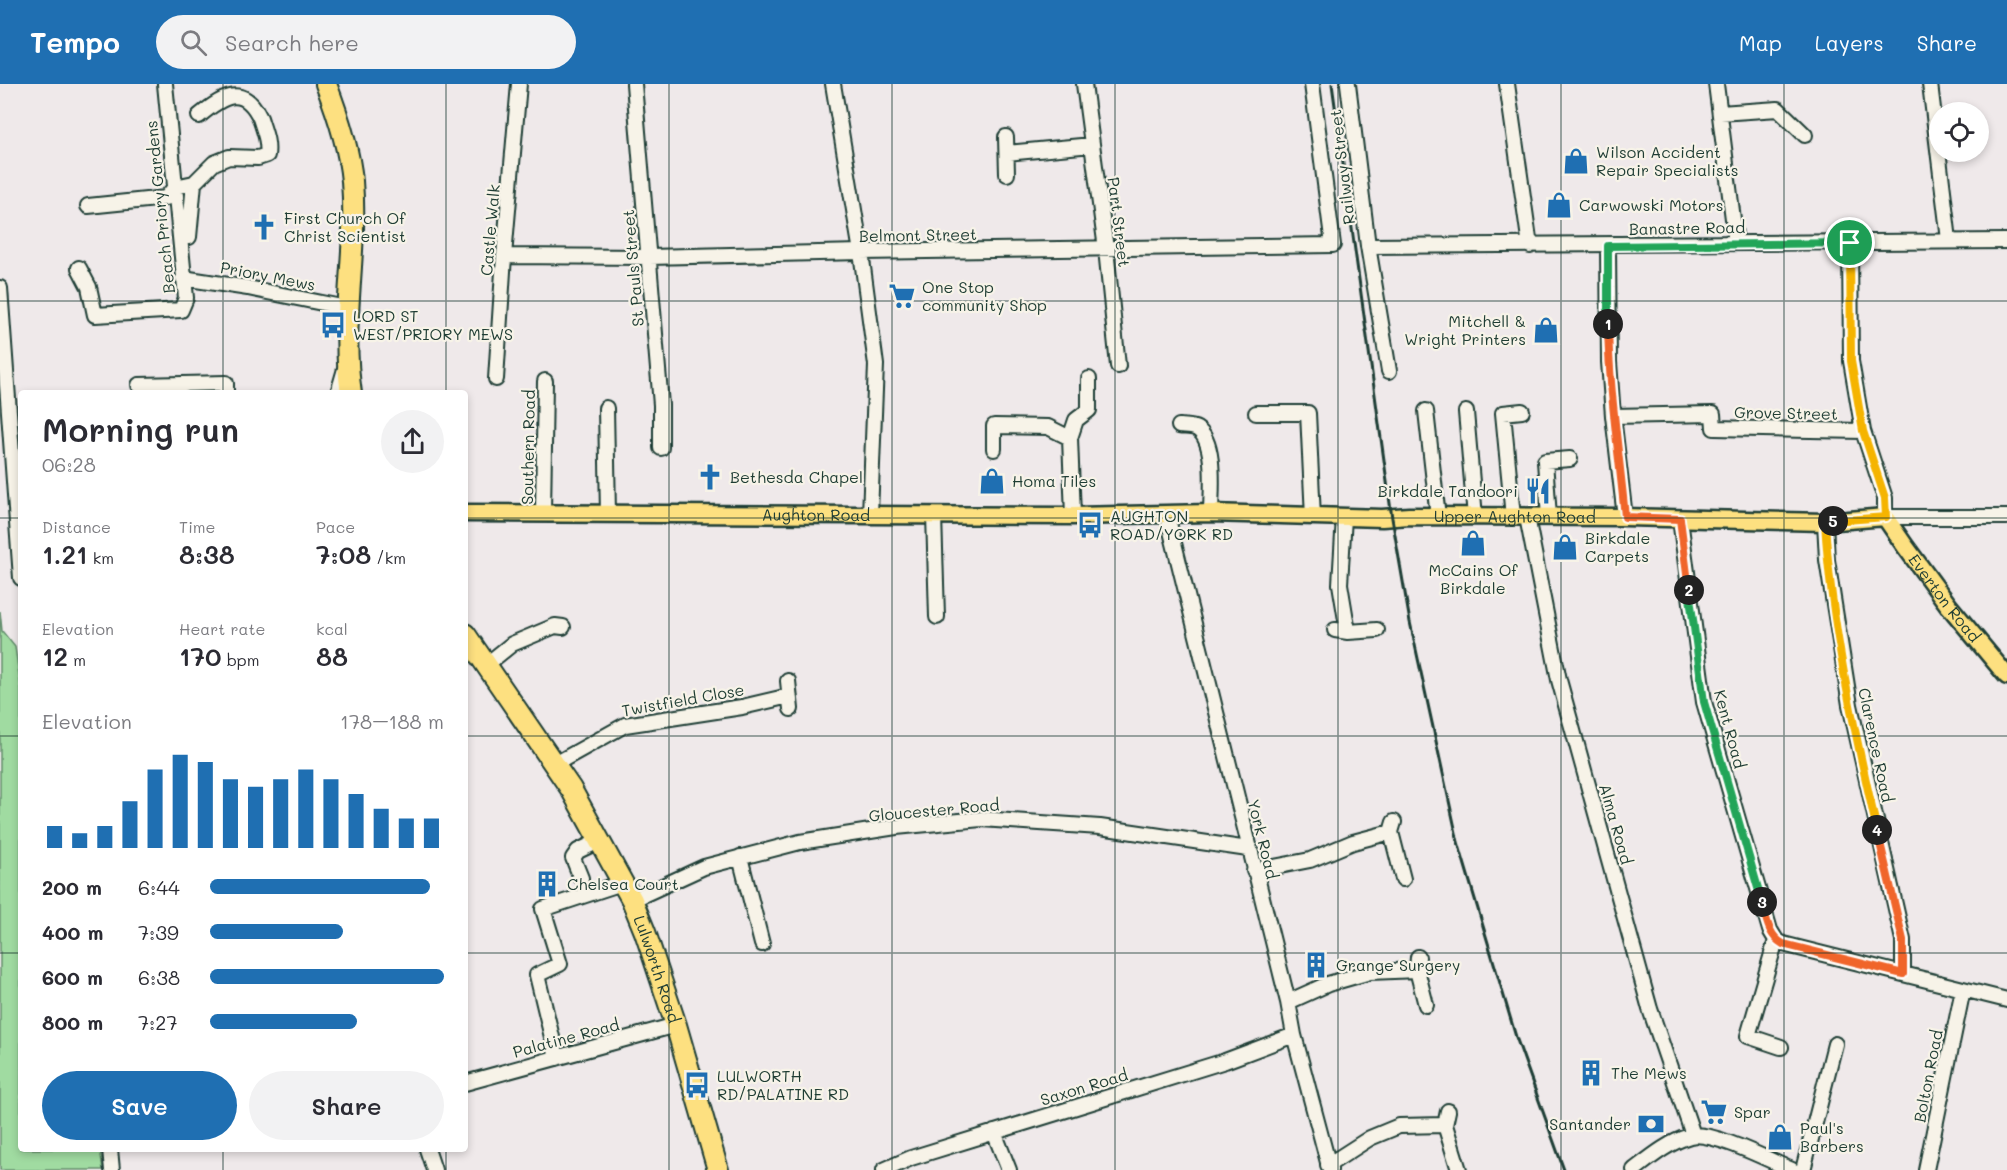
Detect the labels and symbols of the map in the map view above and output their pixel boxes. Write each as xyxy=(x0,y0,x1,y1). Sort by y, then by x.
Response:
street label: Railway Street xyxy=(1324,108,1359,226)
street label: Beach Priory Gardens xyxy=(140,120,179,294)
place label: Wilson Accident Repair Specialists xyxy=(1596,141,1739,180)
shop icon: Wilson Accident Repair Specialists xyxy=(1561,146,1591,176)
street label: Part Street xyxy=(1104,176,1135,268)
street label: Castle Walk xyxy=(475,183,504,277)
shop icon: Carwowski Motors xyxy=(1544,190,1574,220)
place label: Carwowski Motors xyxy=(1579,194,1724,215)
place label: First Church Of Christ Scientist xyxy=(284,207,406,246)
street label: St Pauls Street xyxy=(617,209,648,327)
church icon: First Church Of Christ Scientist xyxy=(249,212,279,242)
street label: Banastre Road xyxy=(1629,216,1745,239)
pin xyxy=(1824,217,1875,268)
street label: Belmont Street xyxy=(859,223,977,246)
street label: Priory Mews xyxy=(219,256,317,295)
place label: One Stop community Shop xyxy=(922,276,1047,315)
supermarket icon: One Stop community Shop xyxy=(887,281,917,311)
place label: LORD ST WEST/PRIORY MEWS xyxy=(353,305,513,344)
pin: 1 xyxy=(1593,309,1623,339)
bus stop icon: LORD ST WEST/PRIORY MEWS xyxy=(318,310,348,340)
place label: Mitchell & Wright Printers xyxy=(1404,310,1526,349)
shop icon: Mitchell & Wright Printers xyxy=(1531,315,1561,345)
street label: Southern Road xyxy=(516,389,539,505)
street label: Grove Street xyxy=(1734,401,1838,424)
church icon: Bethesda Chapel xyxy=(695,462,725,492)
place label: Bethesda Chapel xyxy=(730,466,863,487)
shop icon: Homa Tiles xyxy=(977,466,1007,496)
place label: Homa Tiles xyxy=(1012,470,1096,491)
restaurant icon: Birkdale Tandoori xyxy=(1523,476,1553,506)
place label: Birkdale Tandoori xyxy=(1378,480,1518,501)
street label: Aughton Road xyxy=(762,503,870,525)
place label: AUGHTON ROAD/YORK RD xyxy=(1110,505,1233,544)
street label: Upper Aughton Road xyxy=(1434,505,1596,527)
pin: 5 xyxy=(1818,506,1848,536)
bus stop icon: AUGHTON ROAD/YORK RD xyxy=(1075,510,1105,540)
place label: Birkdale Carpets xyxy=(1585,527,1650,566)
shop icon: McCains Of Birkdale xyxy=(1458,528,1488,558)
shop icon: Birkdale Carpets xyxy=(1550,532,1580,562)
street label: Everton Road xyxy=(1904,549,1985,646)
place label: McCains Of Birkdale xyxy=(1428,559,1518,598)
pin: 2 xyxy=(1674,575,1704,605)
street label: Twistfield Close xyxy=(620,678,746,721)
street label: Clarence Road xyxy=(1854,686,1899,804)
street label: Kent Road xyxy=(1710,687,1751,770)
street label: Alma Road xyxy=(1595,781,1638,867)
street label: Gloucester Road xyxy=(868,793,1000,826)
street label: York Road xyxy=(1243,797,1284,881)
pin: 4 xyxy=(1862,815,1892,845)
building icon: Chelsea Court xyxy=(532,869,562,899)
place label: Chelsea Court xyxy=(567,873,679,894)
pin: 3 xyxy=(1747,887,1777,917)
street label: Lulworth Road xyxy=(629,912,686,1025)
building icon: Grange Surgery xyxy=(1301,950,1331,980)
place label: Grange Surgery xyxy=(1336,954,1460,975)
street label: Palatine Road xyxy=(510,1013,621,1062)
street label: Bolton Road xyxy=(1908,1028,1947,1124)
building icon: The Mews xyxy=(1576,1058,1606,1088)
place label: The Mews xyxy=(1611,1062,1687,1083)
street label: Saxon Road xyxy=(1038,1063,1130,1110)
place label: LULWORTH RD/PALATINE RD xyxy=(717,1065,849,1104)
bus stop icon: LULWORTH RD/PALATINE RD xyxy=(682,1070,712,1100)
supermarket icon: Spar xyxy=(1699,1097,1729,1127)
place label: Spar xyxy=(1734,1101,1771,1122)
bank icon: Santander xyxy=(1636,1109,1666,1139)
place label: Santander xyxy=(1549,1113,1631,1134)
place label: Paul's Barbers xyxy=(1800,1117,1864,1156)
shop icon: Paul's Barbers xyxy=(1765,1122,1795,1152)

